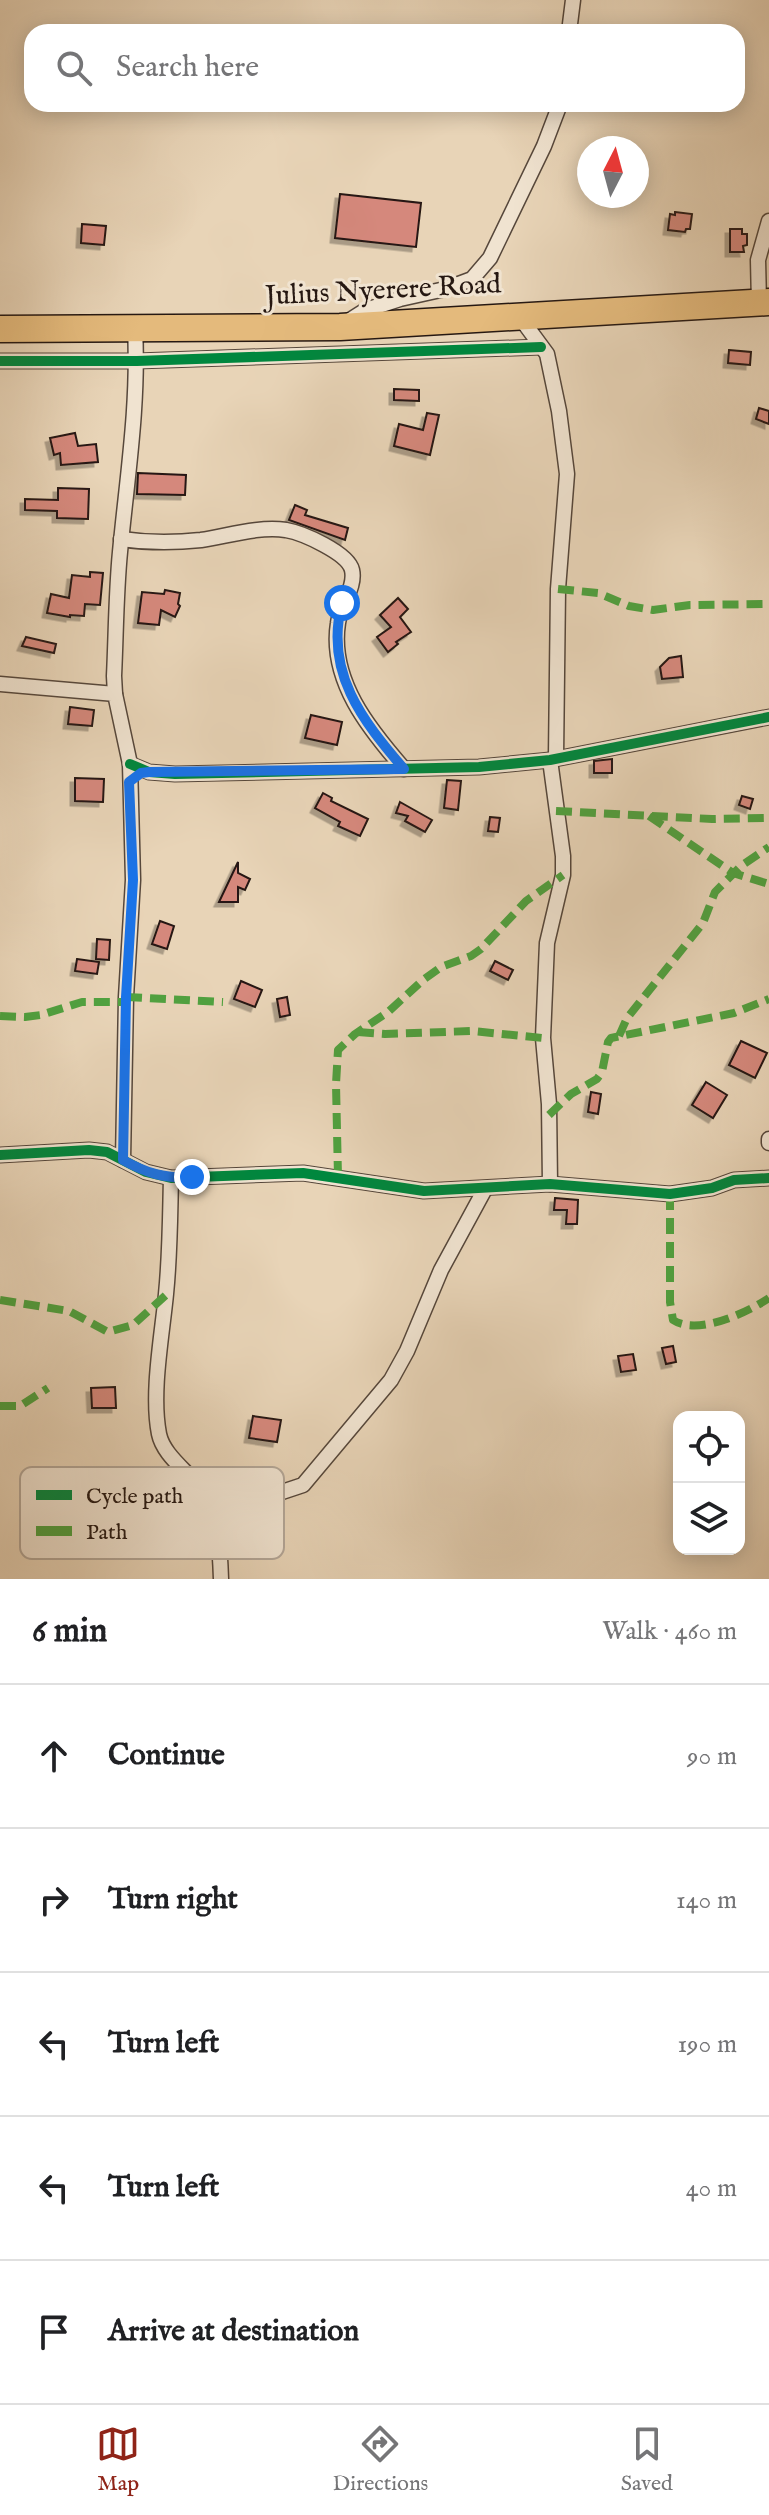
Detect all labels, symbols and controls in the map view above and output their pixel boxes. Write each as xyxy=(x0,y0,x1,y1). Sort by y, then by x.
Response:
search box xyxy=(24,24,745,112)
icon: search xyxy=(52,46,96,90)
text: Search here xyxy=(116,49,259,87)
north arrow xyxy=(577,136,649,208)
street label: Julius Nyerere Road xyxy=(261,267,502,315)
route start xyxy=(324,585,360,621)
route end xyxy=(174,1159,210,1195)
map controls xyxy=(673,1411,745,1555)
button: locate xyxy=(673,1411,745,1483)
legend xyxy=(20,1467,284,1559)
text: Cycle path xyxy=(86,1483,183,1511)
button: layers xyxy=(673,1483,745,1555)
text: Path xyxy=(86,1519,128,1547)
text: 6 min xyxy=(32,1610,107,1653)
text: Walk · 460 m xyxy=(602,1615,737,1648)
icon: ahead xyxy=(32,1734,76,1778)
text: Continue xyxy=(108,1737,225,1775)
text: 90 m xyxy=(687,1740,737,1773)
icon: right xyxy=(32,1878,76,1922)
text: Turn right xyxy=(108,1881,238,1919)
text: 140 m xyxy=(676,1884,737,1917)
icon: left xyxy=(32,2022,76,2066)
text: Turn left xyxy=(108,2025,219,2063)
text: 190 m xyxy=(677,2028,737,2061)
icon: left xyxy=(32,2166,76,2210)
text: Turn left xyxy=(108,2169,219,2207)
text: 40 m xyxy=(686,2172,737,2205)
icon: arrive xyxy=(32,2310,76,2354)
text: Arrive at destination xyxy=(108,2313,359,2351)
tab: Map xyxy=(96,2422,140,2498)
tab: Directions xyxy=(333,2422,428,2498)
tab: Saved xyxy=(621,2422,673,2498)

